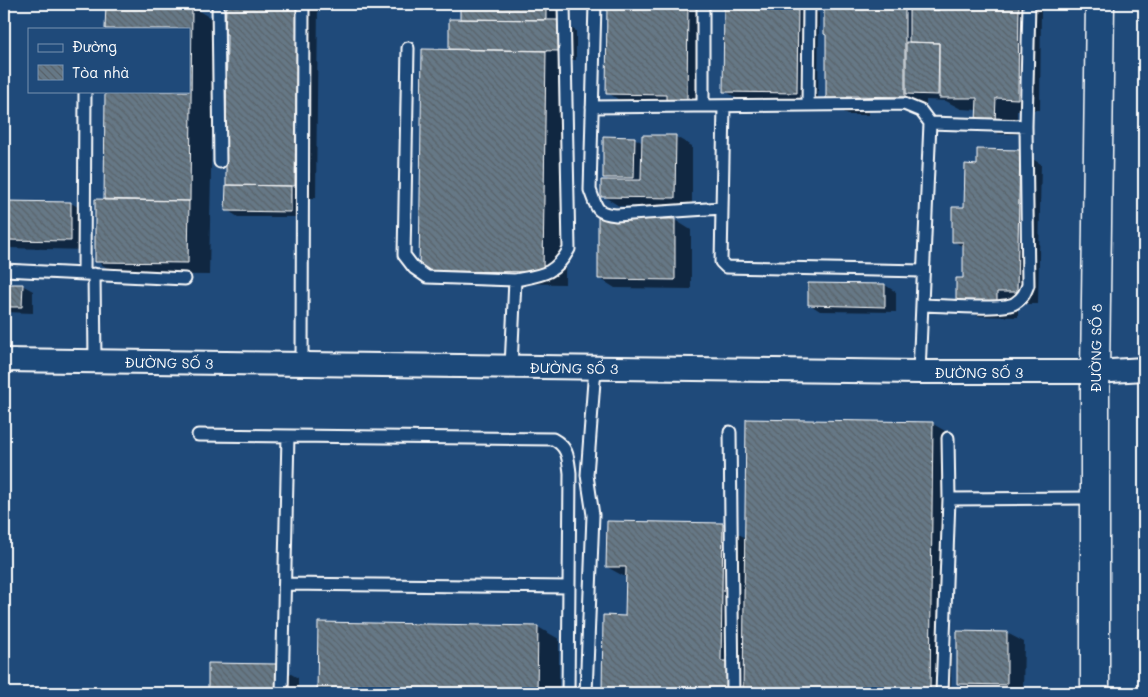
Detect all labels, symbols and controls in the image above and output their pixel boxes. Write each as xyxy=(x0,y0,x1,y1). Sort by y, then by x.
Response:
legend xyxy=(28,28,190,92)
text: Đường xyxy=(72,36,117,56)
text: Tòa nhà xyxy=(72,62,130,82)
street label: ĐƯỜNG SỐ 8 xyxy=(1085,303,1105,392)
street label: ĐƯỜNG SỐ 3 xyxy=(125,352,213,372)
street label: ĐƯỜNG SỐ 3 xyxy=(530,357,618,378)
street label: ĐƯỜNG SỐ 3 xyxy=(935,363,1023,382)

